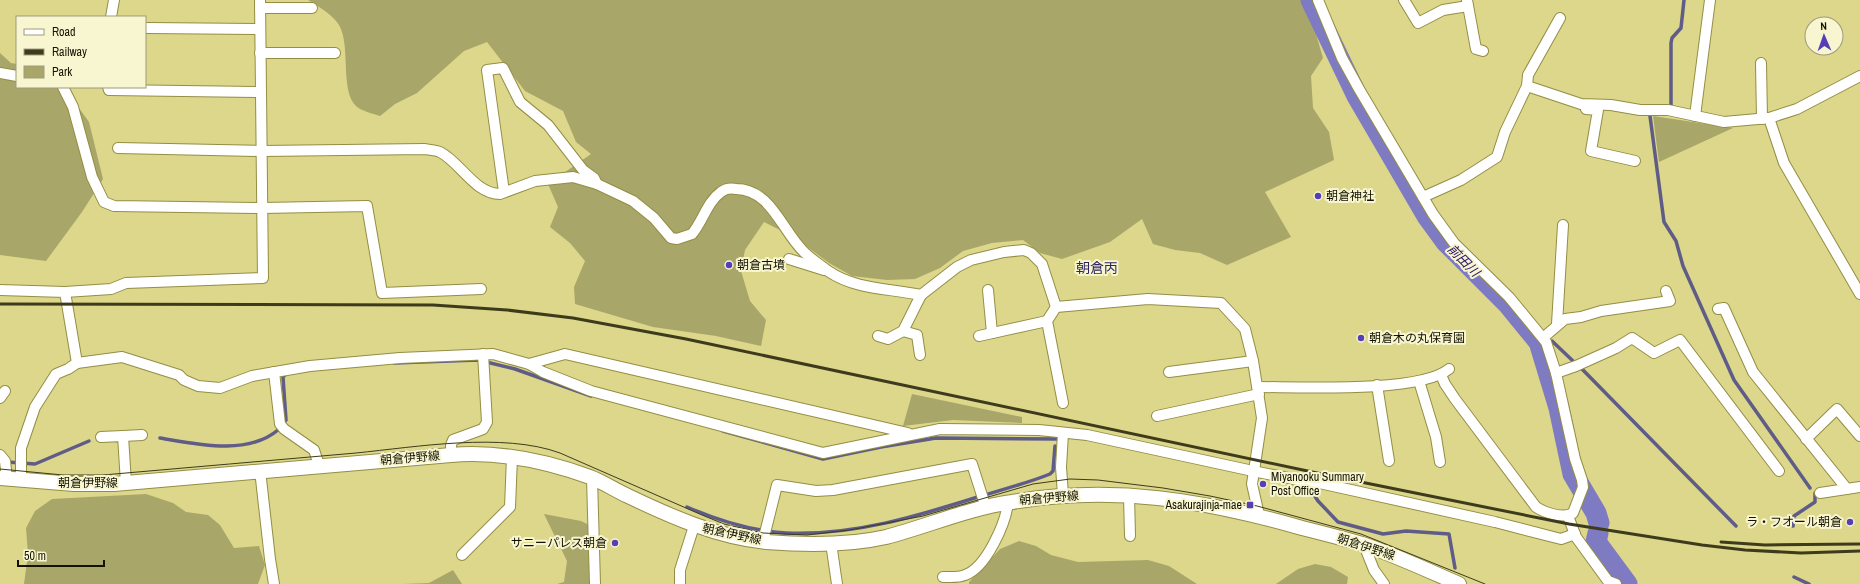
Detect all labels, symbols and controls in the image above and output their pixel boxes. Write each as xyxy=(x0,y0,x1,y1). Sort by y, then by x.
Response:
legend xyxy=(16,16,146,88)
north arrow xyxy=(1804,16,1844,56)
text: N xyxy=(1820,19,1827,33)
text: Road xyxy=(52,24,76,40)
text: Railway xyxy=(52,44,87,60)
text: Park xyxy=(52,64,72,80)
place label: 朝倉神社 xyxy=(1326,188,1374,204)
marker: 朝倉神社 xyxy=(1313,191,1323,201)
water label: 前田川 xyxy=(1444,241,1485,282)
place label: 朝倉古墳 xyxy=(737,257,785,273)
district label: 朝倉丙 xyxy=(1076,259,1118,277)
marker: 朝倉古墳 xyxy=(724,260,734,270)
place label: 朝倉木の丸保育園 xyxy=(1369,330,1465,346)
marker: 朝倉木の丸保育園 xyxy=(1356,333,1366,343)
street label: 朝倉伊野線 xyxy=(379,447,441,469)
place label: Miyanooku Summary Post Office xyxy=(1271,469,1364,499)
street label: 朝倉伊野線 xyxy=(58,475,118,491)
marker: Miyanooku Summary Post Office xyxy=(1258,479,1268,489)
street label: 朝倉伊野線 xyxy=(1018,487,1080,509)
place label: Asakurajinja-mae xyxy=(1164,497,1242,513)
marker: Asakurajinja-mae xyxy=(1245,500,1255,510)
place label: ラ・フオール朝倉 xyxy=(1746,514,1842,530)
marker: ラ・フオール朝倉 xyxy=(1845,517,1855,527)
street label: 朝倉伊野線 xyxy=(701,520,763,548)
street label: 朝倉伊野線 xyxy=(1335,530,1397,564)
place label: サニーパレス朝倉 xyxy=(511,535,607,551)
marker: サニーパレス朝倉 xyxy=(610,538,620,548)
scale bar xyxy=(18,542,104,568)
text: 50 m xyxy=(24,548,46,564)

